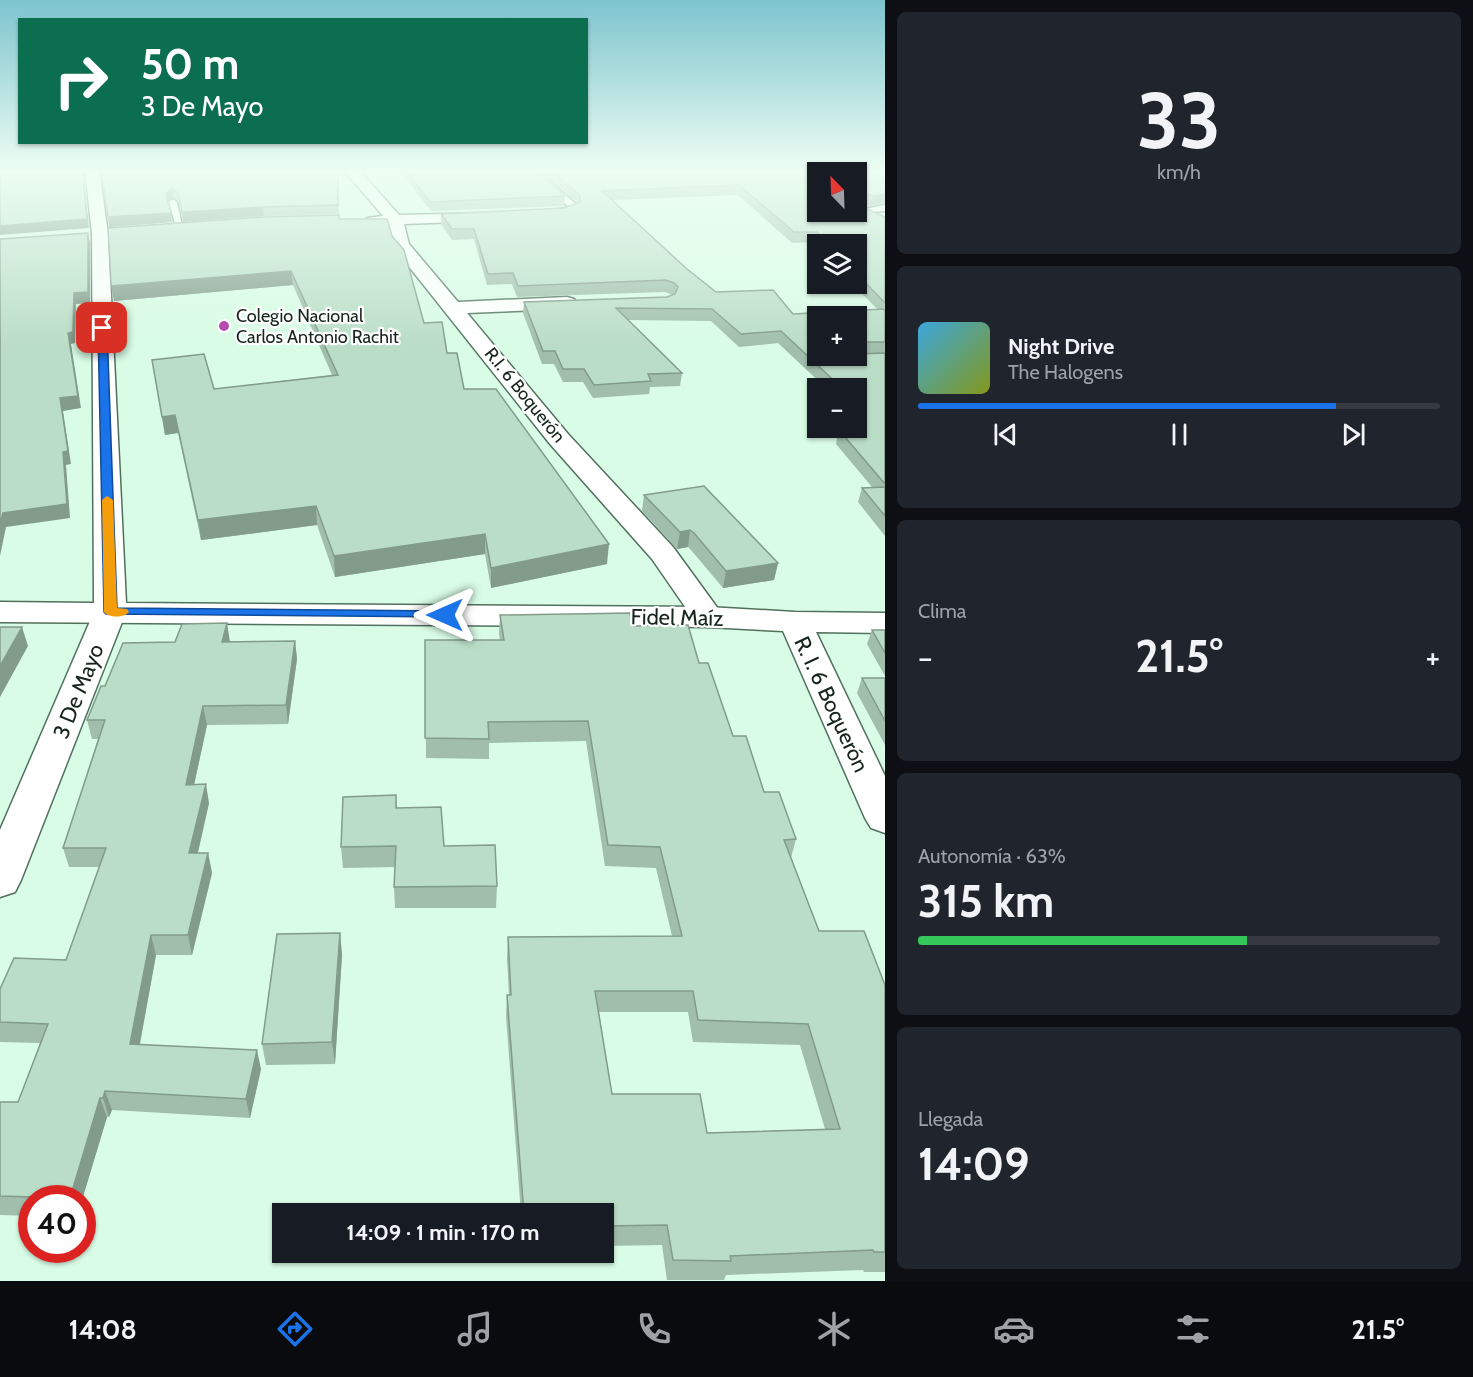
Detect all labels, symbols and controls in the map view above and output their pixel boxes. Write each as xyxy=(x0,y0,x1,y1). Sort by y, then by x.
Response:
text: 50 m xyxy=(141,38,239,90)
icon: right xyxy=(42,42,120,120)
text: 33 xyxy=(1137,73,1221,168)
text: 3 De Mayo xyxy=(141,90,263,123)
text: km/h xyxy=(1157,160,1201,184)
north arrow xyxy=(807,162,867,222)
map controls xyxy=(807,162,867,438)
button: layers xyxy=(807,234,867,294)
pin xyxy=(76,302,127,353)
place label: Colegio Nacional Carlos Antonio Rachit xyxy=(236,305,399,348)
button: + xyxy=(807,306,867,366)
icon: arrive xyxy=(85,311,118,344)
marker: Colegio Nacional Carlos Antonio Rachit xyxy=(217,319,231,333)
text: Night Drive xyxy=(1008,333,1114,360)
street label: R.I. 6 Boquerón xyxy=(480,343,570,447)
text: The Halogens xyxy=(1008,360,1123,384)
button: − xyxy=(807,378,867,438)
icon: previous xyxy=(989,418,1022,451)
icon: pause xyxy=(1163,418,1196,451)
icon: next xyxy=(1337,418,1370,451)
position arrow xyxy=(413,583,477,647)
text: Clima xyxy=(918,599,966,623)
street label: Fidel Maíz xyxy=(630,603,724,632)
text: 21.5° xyxy=(1135,629,1223,683)
street label: R. I. 6 Boquerón xyxy=(788,632,875,776)
text: − xyxy=(918,637,933,677)
text: + xyxy=(1425,637,1440,677)
street label: 3 De Mayo xyxy=(47,640,110,743)
text: Autonomía · 63% xyxy=(918,844,1066,868)
text: 315 km xyxy=(918,874,1054,928)
text: Llegada xyxy=(918,1107,983,1131)
text: 14:09 xyxy=(918,1137,1030,1191)
speed limit sign: 40 xyxy=(18,1185,96,1263)
text: 14:09 · 1 min · 170 m xyxy=(347,1219,539,1246)
icon: directions xyxy=(274,1308,316,1350)
icon: music xyxy=(454,1308,496,1350)
icon: phone xyxy=(633,1308,675,1350)
icon: climate xyxy=(813,1308,855,1350)
icon: car xyxy=(993,1308,1035,1350)
icon: filters xyxy=(1172,1308,1214,1350)
text: 14:08 xyxy=(69,1313,137,1346)
text: 21.5° xyxy=(1352,1313,1404,1346)

